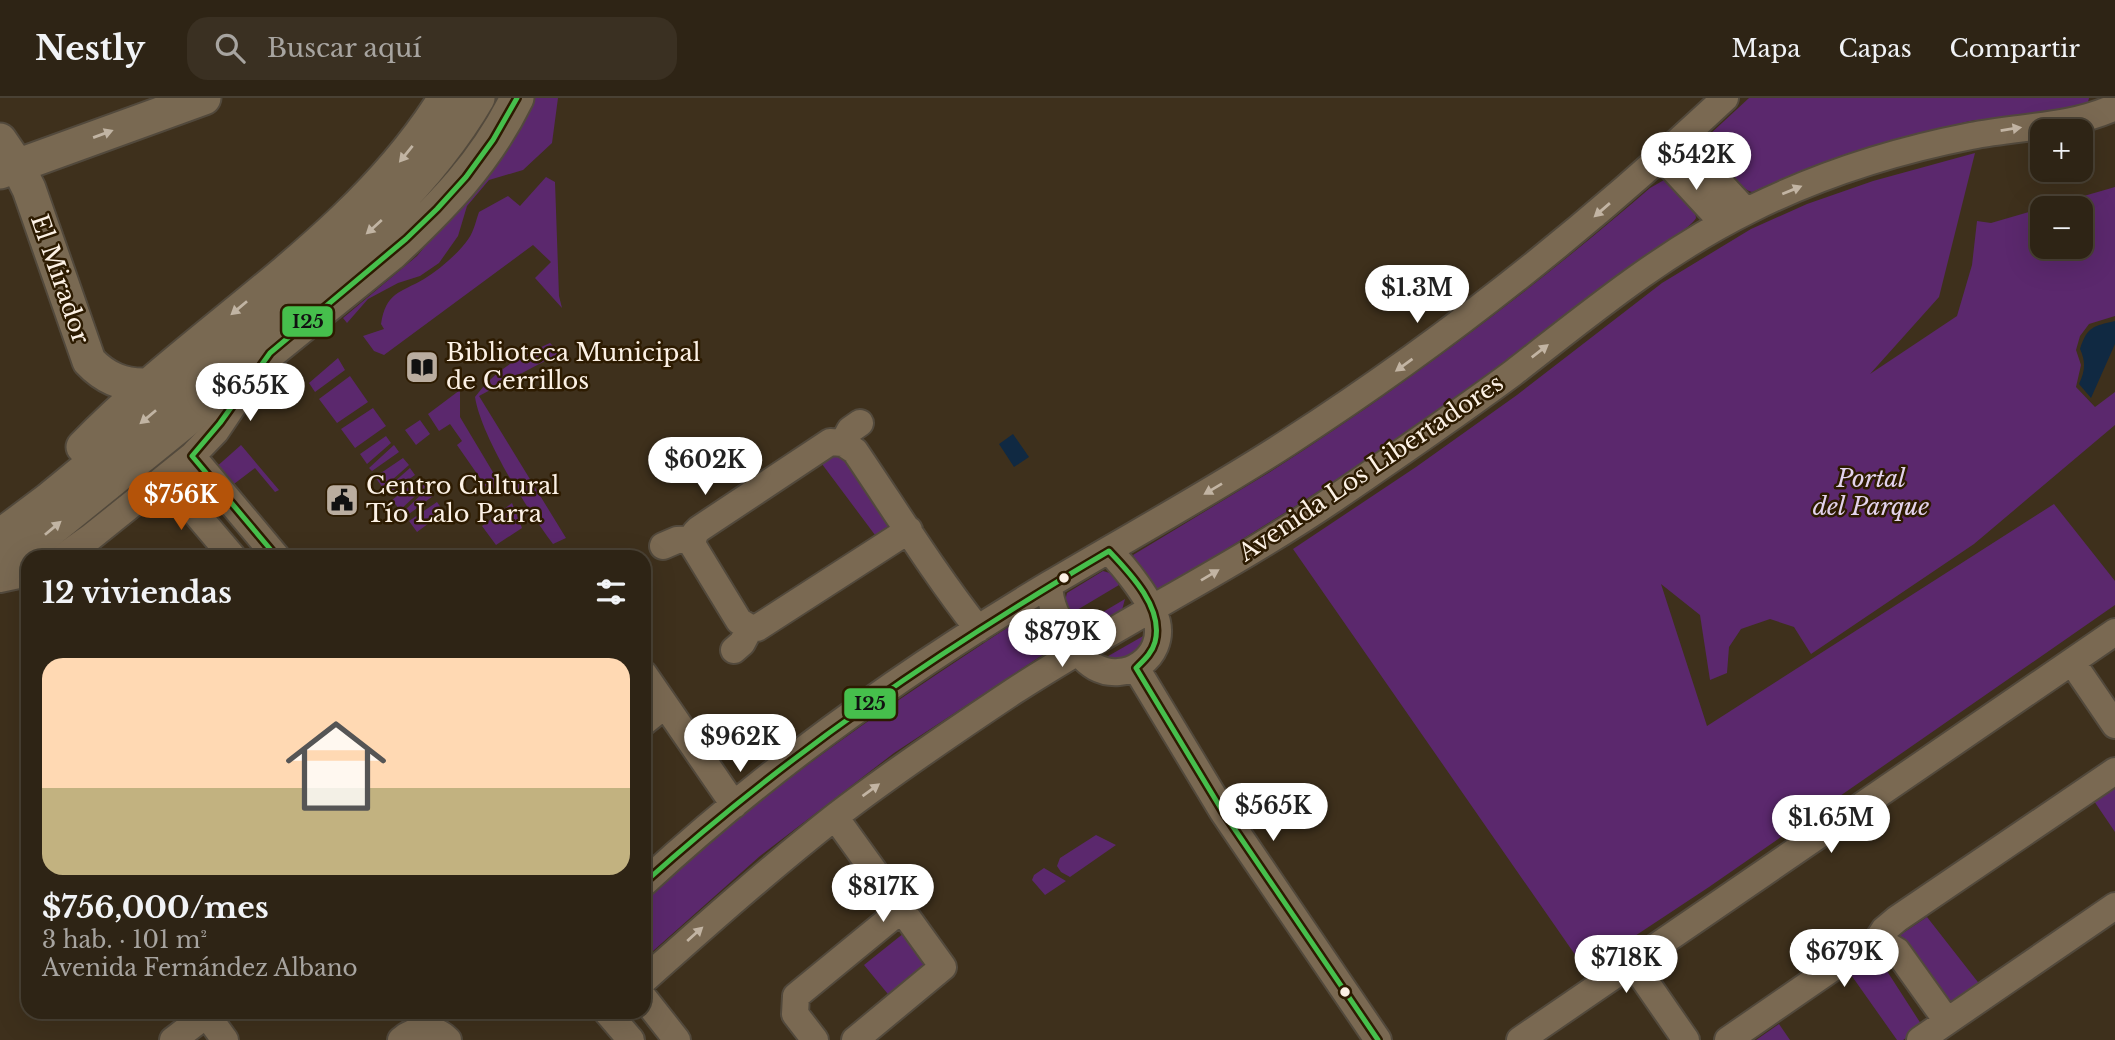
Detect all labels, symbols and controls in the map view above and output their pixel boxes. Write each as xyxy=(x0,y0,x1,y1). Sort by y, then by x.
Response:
search box xyxy=(187,17,677,80)
text: Nestly xyxy=(35,28,145,69)
icon: search xyxy=(211,29,249,67)
text: Buscar aquí xyxy=(267,32,421,64)
text: Mapa xyxy=(1731,34,1801,63)
text: Capas xyxy=(1839,34,1912,63)
text: Compartir xyxy=(1950,34,2080,63)
map controls xyxy=(2030,119,2093,259)
button: + xyxy=(2030,119,2093,182)
one-way arrow xyxy=(2000,123,2022,134)
one-way arrow xyxy=(93,128,114,139)
pin: $542K xyxy=(1647,132,1745,192)
text: $542K xyxy=(1657,141,1735,169)
one-way arrow xyxy=(399,146,414,163)
one-way arrow xyxy=(1782,184,1803,195)
button: − xyxy=(2030,196,2093,259)
one-way arrow xyxy=(1593,202,1611,218)
street label: El Mirador xyxy=(25,211,96,348)
one-way arrow xyxy=(365,219,383,235)
pin: $1.3M xyxy=(1368,266,1466,325)
text: $1.3M xyxy=(1381,274,1453,302)
one-way arrow xyxy=(231,300,248,315)
line badge: I25 xyxy=(281,305,334,338)
text: I25 xyxy=(292,310,324,333)
place label: Biblioteca Municipal de Cerrillos xyxy=(446,338,701,395)
one-way arrow xyxy=(1531,345,1549,359)
library icon: Biblioteca Municipal de Cerrillos xyxy=(403,348,441,386)
one-way arrow xyxy=(1395,357,1413,372)
pin: $655K xyxy=(201,364,299,423)
street label: Avenida Los Libertadores xyxy=(1232,368,1509,568)
text: $655K xyxy=(212,372,288,400)
one-way arrow xyxy=(140,409,157,424)
pin: $602K xyxy=(656,438,754,497)
text: $602K xyxy=(664,446,746,474)
park label: Portal del Parque xyxy=(1813,464,1929,521)
place label: Centro Cultural Tío Lalo Parra xyxy=(366,471,559,528)
pin: $756K xyxy=(132,472,230,532)
text: $756K xyxy=(144,481,218,509)
public building icon: Centro Cultural Tío Lalo Parra xyxy=(323,481,361,519)
one-way arrow xyxy=(1204,483,1223,495)
one-way arrow xyxy=(43,520,61,535)
one-way arrow xyxy=(1200,568,1219,581)
unlabelled marker xyxy=(1057,571,1071,585)
icon: filters xyxy=(592,573,630,611)
text: 12 viviendas xyxy=(42,574,232,611)
pin: $879K xyxy=(1013,610,1111,669)
text: $879K xyxy=(1024,618,1100,646)
line badge: I25 xyxy=(843,687,897,720)
text: I25 xyxy=(854,692,886,715)
icon: home xyxy=(273,703,399,829)
pin: $962K xyxy=(691,714,789,774)
text: $962K xyxy=(700,723,780,751)
one-way arrow xyxy=(862,783,880,797)
pin: $565K xyxy=(1224,784,1322,843)
text: $565K xyxy=(1235,792,1311,820)
pin: $1.65M xyxy=(1774,796,1888,855)
text: $1.65M xyxy=(1788,804,1874,832)
pin: $817K xyxy=(834,864,932,924)
text: $817K xyxy=(848,873,918,901)
text: $756,000/mes xyxy=(42,889,269,926)
text: 3 hab. · 101 m² xyxy=(42,926,207,954)
one-way arrow xyxy=(686,926,704,942)
pin: $679K xyxy=(1795,930,1893,989)
pin: $718K xyxy=(1577,936,1675,995)
text: $679K xyxy=(1806,938,1882,966)
text: $718K xyxy=(1591,944,1661,972)
text: Avenida Fernández Albano xyxy=(42,954,358,982)
unlabelled marker xyxy=(1338,985,1352,999)

